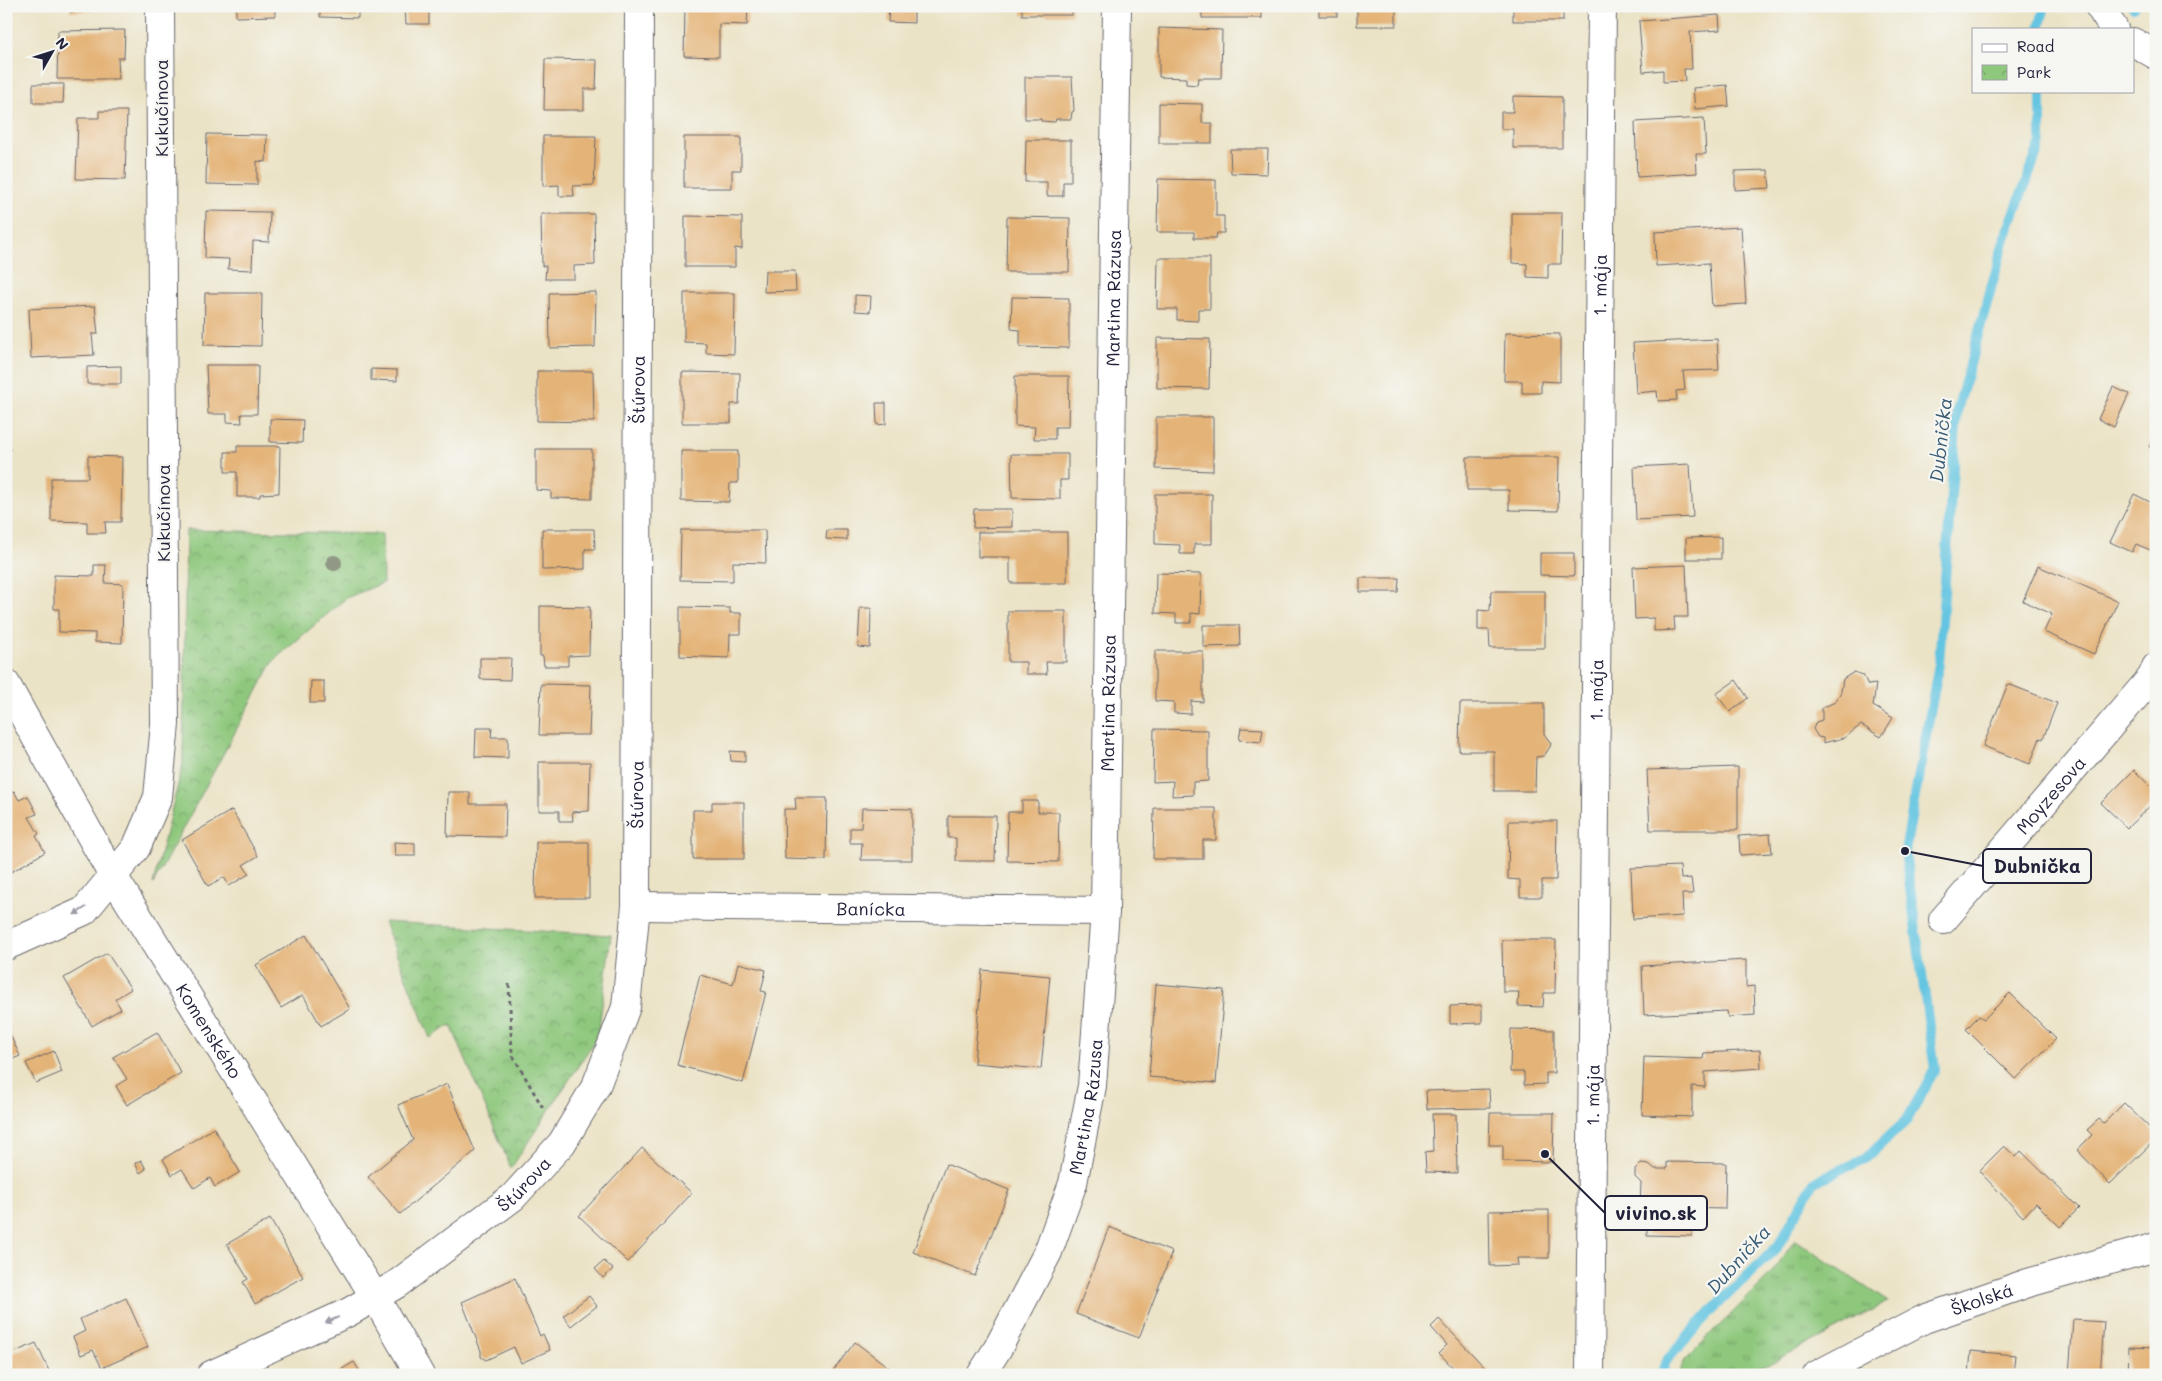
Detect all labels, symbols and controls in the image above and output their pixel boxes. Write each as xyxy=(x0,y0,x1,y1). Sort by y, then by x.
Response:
north arrow xyxy=(28,28,78,78)
legend xyxy=(1972,28,2134,92)
text: N xyxy=(52,33,73,54)
text: Road xyxy=(2017,36,2054,56)
street label: Kukučínova xyxy=(149,59,173,157)
text: Park xyxy=(2017,62,2051,82)
street label: Martina Rázusa xyxy=(1100,229,1126,367)
street label: 1. mája xyxy=(1587,254,1612,316)
street label: Štúrova xyxy=(626,355,650,424)
water label: Dubnička xyxy=(1923,396,1957,484)
street label: Kukučínova xyxy=(151,464,175,562)
street label: Martina Rázusa xyxy=(1095,634,1121,772)
street label: 1. mája xyxy=(1584,659,1608,721)
street label: Moyzesova xyxy=(2010,751,2091,839)
street label: Štúrova xyxy=(624,760,648,829)
callout: Dubnička xyxy=(1983,849,2091,883)
text: Dubnička xyxy=(1993,853,2081,878)
street label: Banícka xyxy=(836,896,906,921)
one-way arrow xyxy=(74,907,87,916)
street label: Komenského xyxy=(171,979,248,1083)
street label: Martina Rázusa xyxy=(1063,1038,1107,1177)
street label: 1. mája xyxy=(1580,1064,1605,1126)
street label: Štúrova xyxy=(492,1151,556,1217)
callout: vivino.sk xyxy=(1605,1196,1707,1230)
text: vivino.sk xyxy=(1615,1200,1697,1225)
water label: Dubnička xyxy=(1700,1219,1776,1299)
street label: Školská xyxy=(1947,1277,2016,1321)
one-way arrow xyxy=(325,1317,339,1325)

